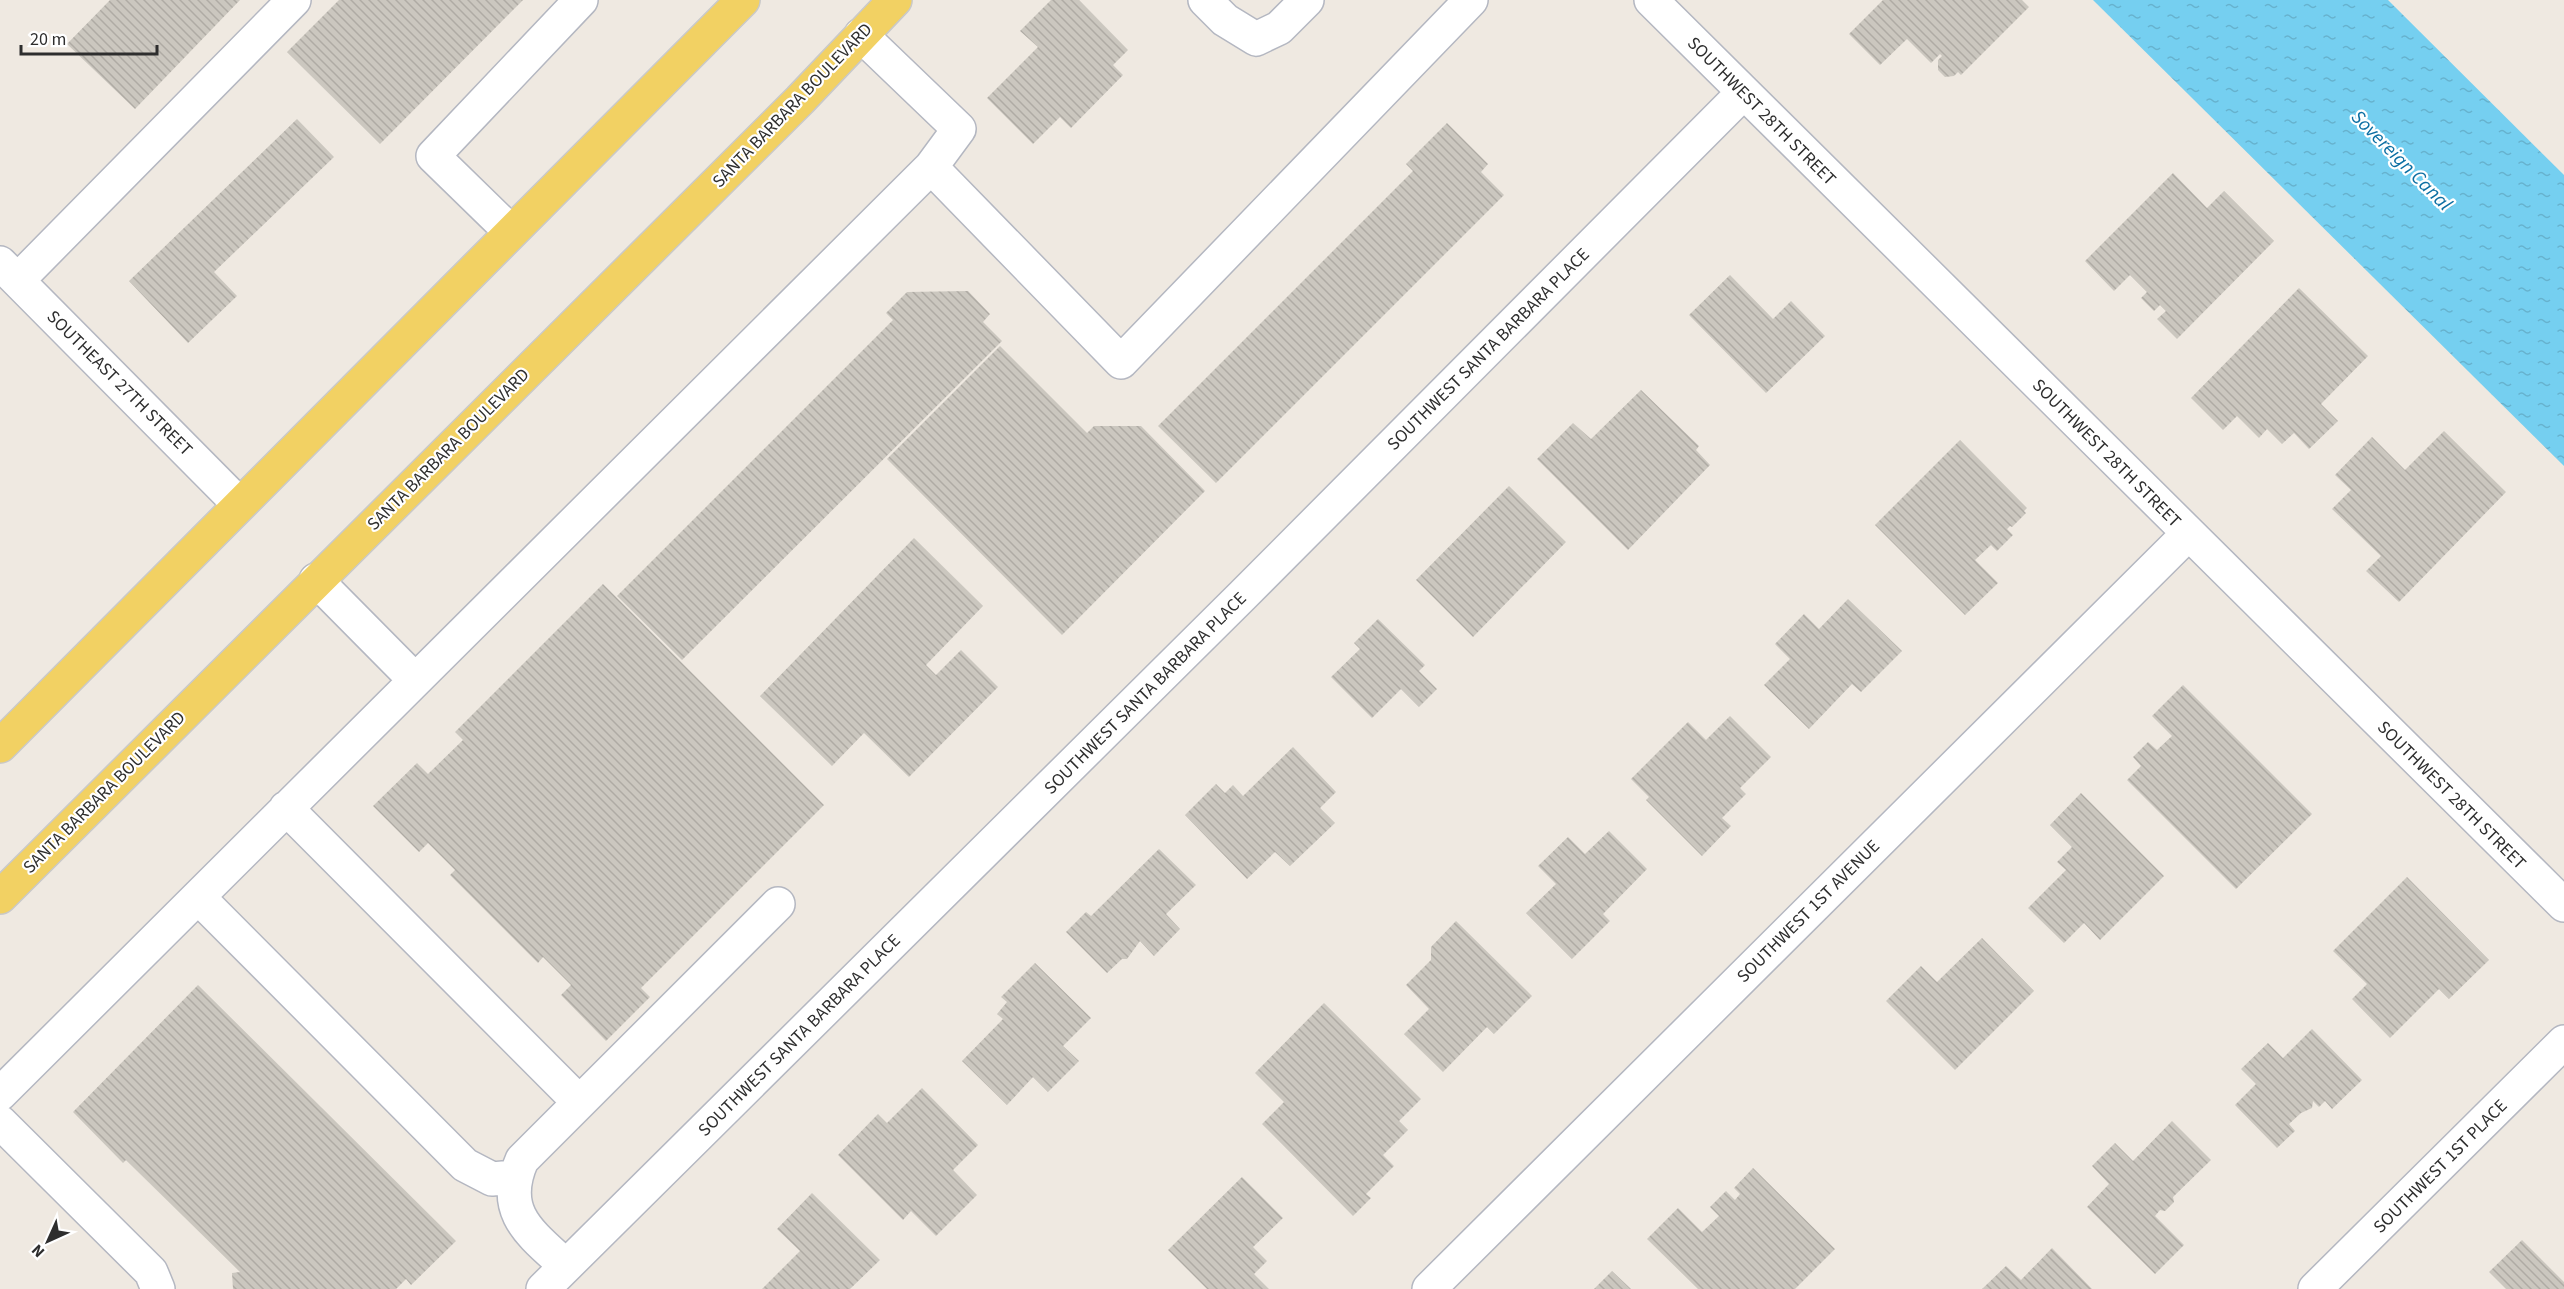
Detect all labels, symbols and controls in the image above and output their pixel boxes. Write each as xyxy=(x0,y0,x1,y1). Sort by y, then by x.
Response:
street label: SANTA BARBARA BOULEVARD xyxy=(707,17,878,193)
scale bar xyxy=(21,18,158,56)
text: 20 m xyxy=(30,27,66,52)
street label: SOUTHWEST 28TH STREET xyxy=(1682,31,1842,192)
water label: Sovereign Canal xyxy=(2344,104,2458,218)
street label: SOUTHWEST SANTA BARBARA PLACE xyxy=(1382,243,1595,456)
street label: SOUTHEAST 27TH STREET xyxy=(41,305,198,462)
street label: SANTA BARBARA BOULEVARD xyxy=(362,363,535,536)
street label: SOUTHWEST 28TH STREET xyxy=(2027,373,2187,534)
street label: SOUTHWEST SANTA BARBARA PLACE xyxy=(1039,587,1252,800)
street label: SANTA BARBARA BOULEVARD xyxy=(18,706,191,879)
street label: SOUTHWEST 28TH STREET xyxy=(2372,715,2532,876)
street label: SOUTHWEST 1ST AVENUE xyxy=(1731,834,1885,988)
street label: SOUTHWEST SANTA BARBARA PLACE xyxy=(693,929,906,1142)
street label: SOUTHWEST 1ST PLACE xyxy=(2368,1094,2513,1239)
north arrow xyxy=(18,1211,78,1271)
text: N xyxy=(27,1239,50,1262)

